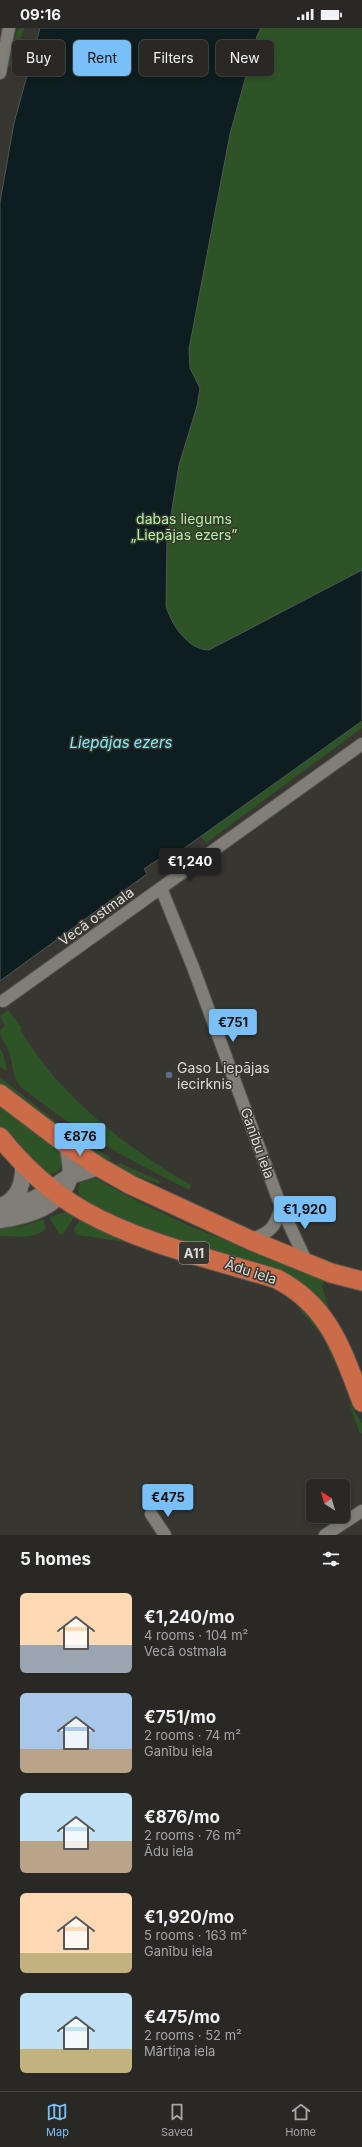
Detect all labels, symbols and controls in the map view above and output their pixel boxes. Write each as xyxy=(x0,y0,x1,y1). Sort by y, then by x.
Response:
text: 09:16 xyxy=(20,5,61,24)
chip: Buy xyxy=(12,40,65,76)
chip: Rent xyxy=(73,40,131,76)
chip: Filters xyxy=(139,40,208,76)
chip: New xyxy=(216,40,274,76)
park label: dabas liegums „Liepājas ezers” xyxy=(131,510,237,543)
water label: Liepājas ezers xyxy=(70,733,173,752)
pin: €1,240 xyxy=(157,848,223,882)
text: €1,240 xyxy=(168,853,212,869)
street label: Vecā ostmala xyxy=(55,883,137,949)
pin: €751 xyxy=(209,1009,257,1043)
text: €751 xyxy=(218,1014,248,1030)
place label: Gaso Liepājas iecirknis xyxy=(177,1059,270,1092)
marker: Gaso Liepājas iecirknis xyxy=(164,1070,174,1080)
street label: Ganību iela xyxy=(237,1105,279,1181)
pin: €876 xyxy=(56,1123,104,1157)
text: €876 xyxy=(63,1128,97,1144)
pin: €1,920 xyxy=(272,1196,338,1230)
text: €1,920 xyxy=(283,1201,327,1217)
road number: A11 xyxy=(179,1242,209,1264)
street label: Ādu iela xyxy=(223,1255,279,1287)
north arrow xyxy=(306,1479,350,1523)
map controls xyxy=(306,1479,350,1523)
pin: €475 xyxy=(144,1484,192,1518)
text: €475 xyxy=(151,1489,185,1505)
icon: filters xyxy=(320,1548,342,1570)
text: 5 homes xyxy=(20,1549,91,1569)
text: €1,240/mo xyxy=(144,1607,235,1627)
icon: home xyxy=(52,1609,100,1657)
text: 4 rooms · 104 m² xyxy=(144,1627,248,1643)
text: Vecā ostmala xyxy=(144,1643,226,1659)
text: €751/mo xyxy=(144,1707,216,1727)
icon: home xyxy=(52,1709,100,1757)
text: 2 rooms · 74 m² xyxy=(144,1727,241,1743)
text: Ganību iela xyxy=(144,1743,213,1759)
text: €876/mo xyxy=(144,1807,220,1827)
icon: home xyxy=(52,1809,100,1857)
text: 2 rooms · 76 m² xyxy=(144,1827,241,1843)
text: Ādu iela xyxy=(144,1843,193,1859)
text: €1,920/mo xyxy=(144,1907,234,1927)
icon: home xyxy=(52,1909,100,1957)
text: 5 rooms · 163 m² xyxy=(144,1927,247,1943)
text: Ganību iela xyxy=(144,1943,213,1959)
text: €475/mo xyxy=(144,2007,220,2027)
icon: home xyxy=(52,2009,100,2057)
text: 2 rooms · 52 m² xyxy=(144,2027,242,2043)
text: Mārtiņa iela xyxy=(144,2043,215,2059)
tab: Map xyxy=(46,2101,69,2139)
tab: Saved xyxy=(161,2101,193,2139)
tab: Home xyxy=(285,2101,316,2139)

